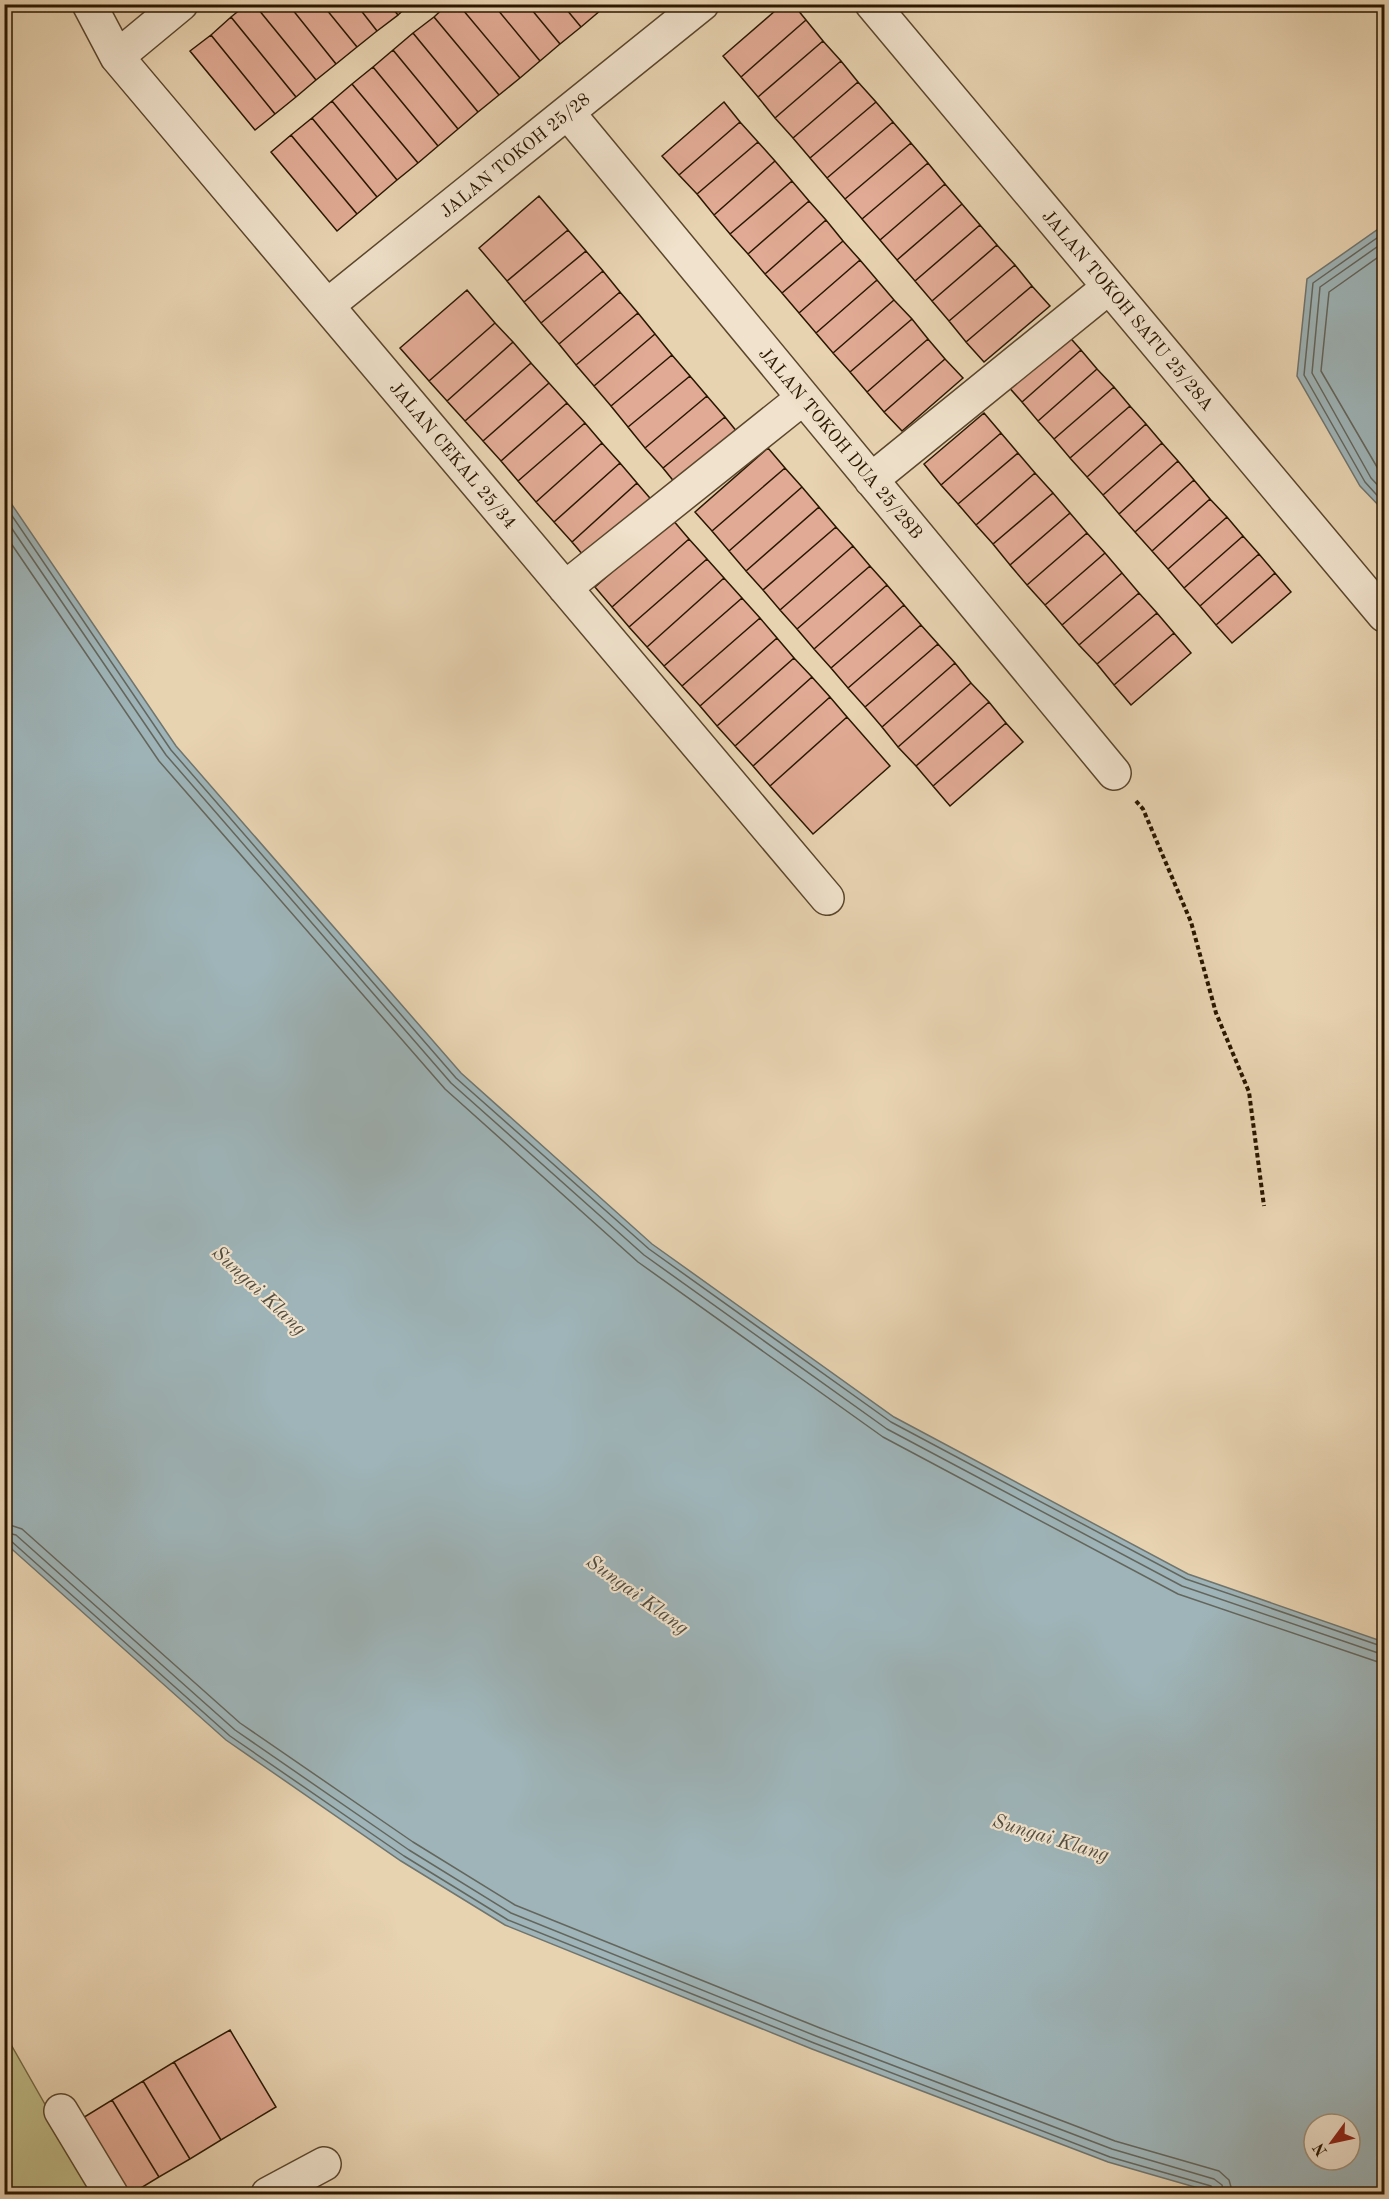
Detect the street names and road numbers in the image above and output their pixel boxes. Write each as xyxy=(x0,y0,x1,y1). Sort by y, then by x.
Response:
street label: JALAN TOKOH 25/28 xyxy=(437,90,594,222)
street label: JALAN TOKOH SATU 25/28A xyxy=(1038,207,1216,415)
street label: JALAN TOKOH DUA 25/28B xyxy=(755,344,925,543)
street label: JALAN CEKAL 25/34 xyxy=(386,379,519,533)

